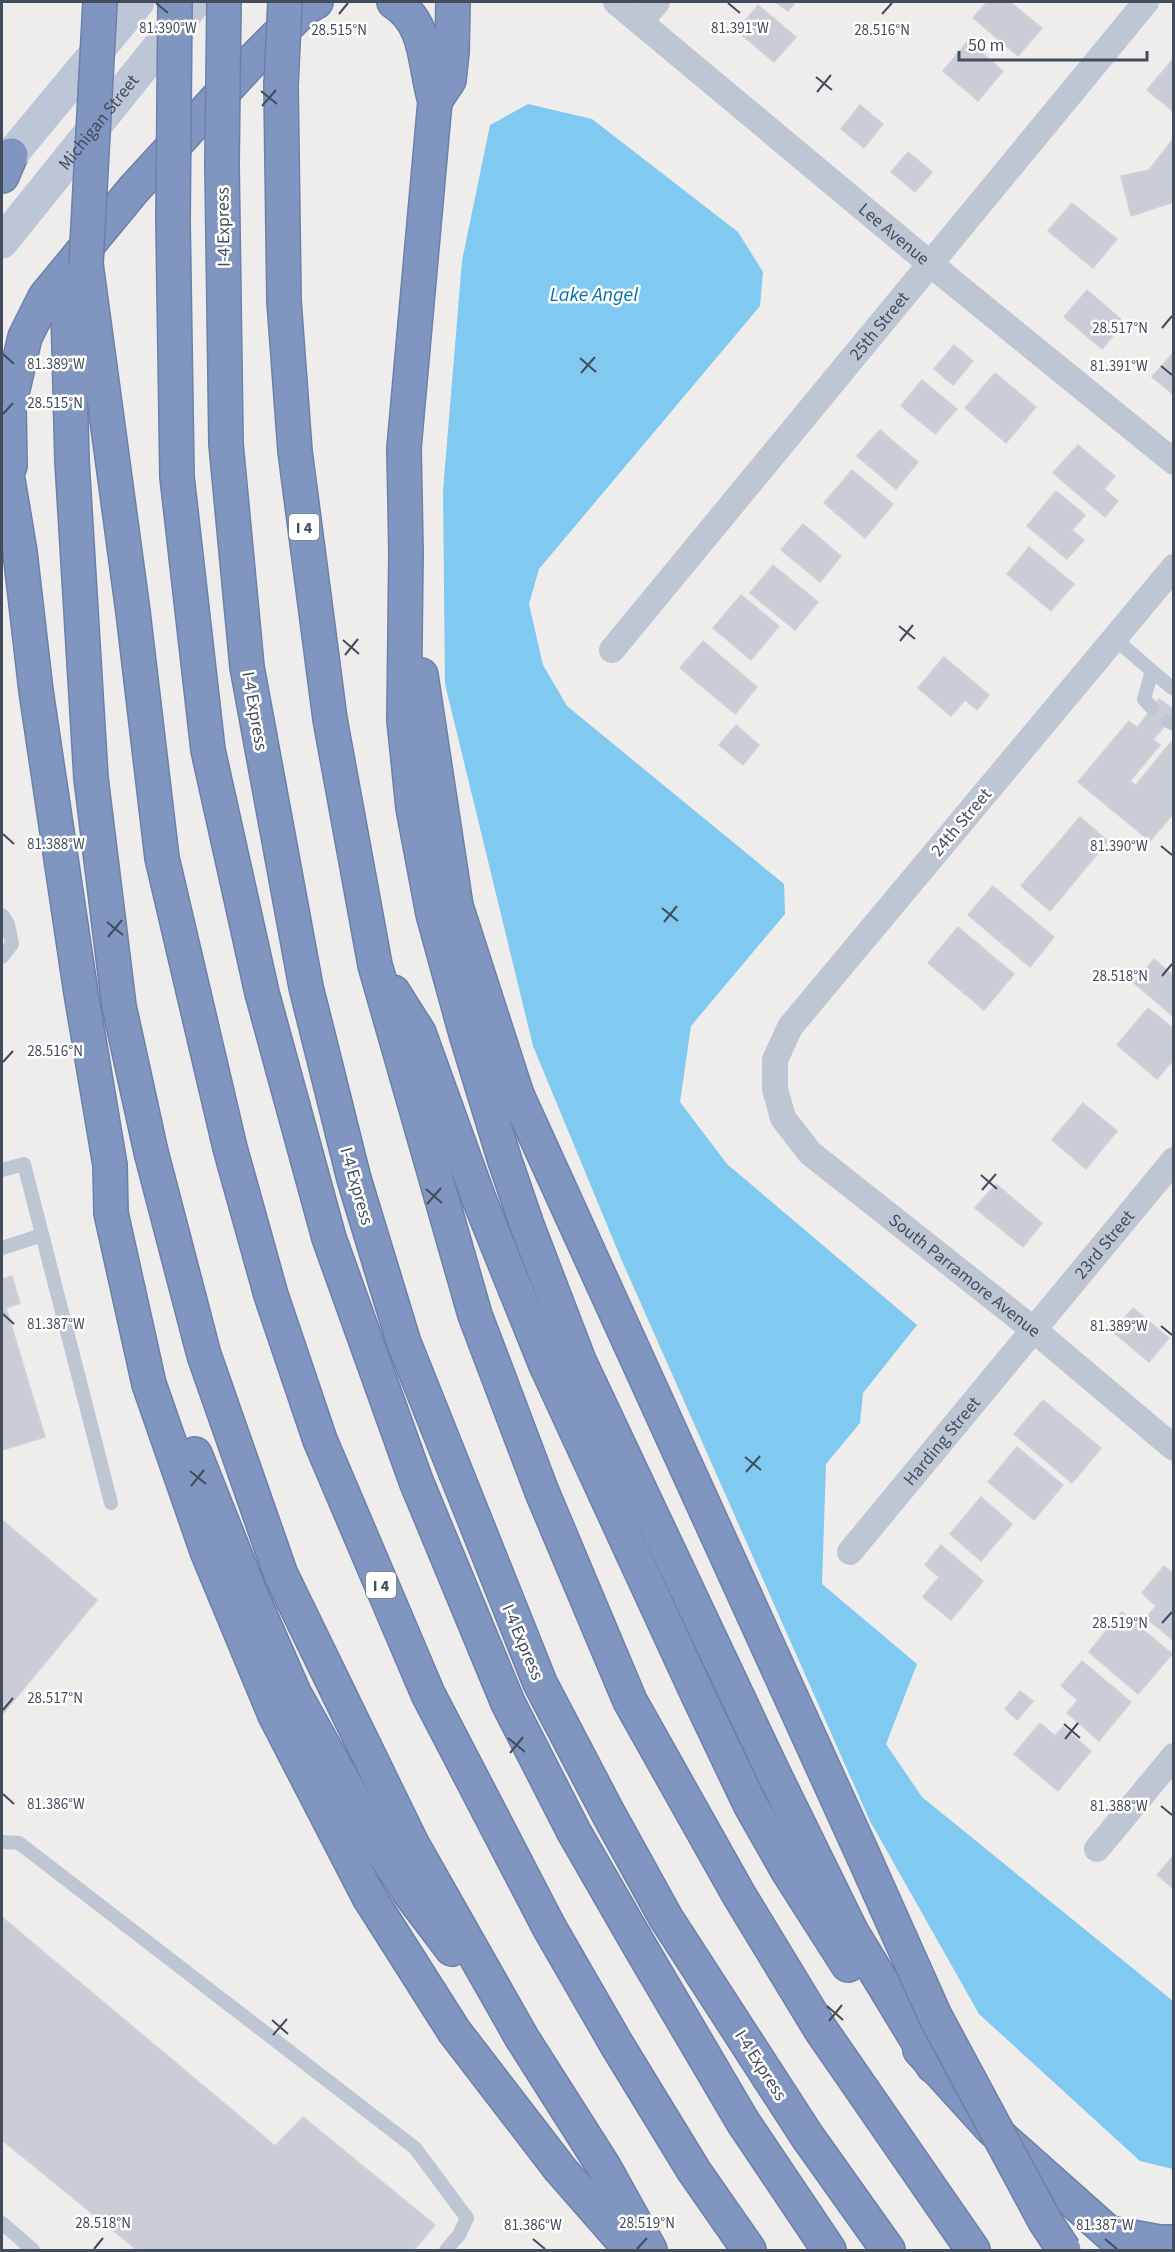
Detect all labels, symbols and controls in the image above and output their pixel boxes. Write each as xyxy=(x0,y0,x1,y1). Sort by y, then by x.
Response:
text: 81.390°W xyxy=(139,18,197,39)
text: 81.391°W xyxy=(711,18,769,39)
text: 28.515°N xyxy=(311,20,367,41)
text: 28.516°N xyxy=(854,20,910,41)
scale bar xyxy=(959,24,1146,62)
text: 50 m xyxy=(968,33,1004,58)
street label: Michigan Street xyxy=(53,69,145,176)
street label: I-4 Express xyxy=(210,187,237,267)
street label: Lee Avenue xyxy=(853,197,935,271)
water label: Lake Angel xyxy=(550,281,638,309)
street label: 25th Street xyxy=(844,286,915,366)
text: 28.517°N xyxy=(1092,318,1148,339)
text: 81.389°W xyxy=(27,354,85,375)
text: 81.391°W xyxy=(1090,356,1148,377)
text: 28.515°N xyxy=(27,393,83,414)
road number: I 4 xyxy=(289,514,319,540)
street label: I-4 Express xyxy=(235,670,274,753)
street label: 24th Street xyxy=(925,783,997,862)
text: 81.388°W xyxy=(27,834,85,855)
text: 81.390°W xyxy=(1090,836,1148,857)
text: 28.518°N xyxy=(1092,966,1148,987)
text: 28.516°N xyxy=(27,1041,83,1062)
street label: I-4 Express xyxy=(333,1144,380,1228)
street label: 23rd Street xyxy=(1069,1205,1141,1285)
street label: South Parramore Avenue xyxy=(883,1208,1046,1343)
text: 81.387°W xyxy=(27,1314,85,1335)
text: 81.389°W xyxy=(1090,1316,1148,1337)
street label: Harding Street xyxy=(898,1391,986,1491)
road number: I 4 xyxy=(366,1572,396,1598)
street label: I-4 Express xyxy=(495,1601,550,1684)
text: 28.519°N xyxy=(1092,1613,1148,1634)
text: 28.517°N xyxy=(27,1688,83,1709)
text: 81.386°W xyxy=(27,1794,85,1815)
text: 81.388°W xyxy=(1090,1796,1148,1817)
street label: I-4 Express xyxy=(728,2025,793,2106)
text: 28.518°N xyxy=(75,2213,131,2234)
text: 28.519°N xyxy=(619,2213,675,2234)
text: 81.386°W xyxy=(504,2215,562,2236)
text: 81.387°W xyxy=(1076,2215,1134,2236)

